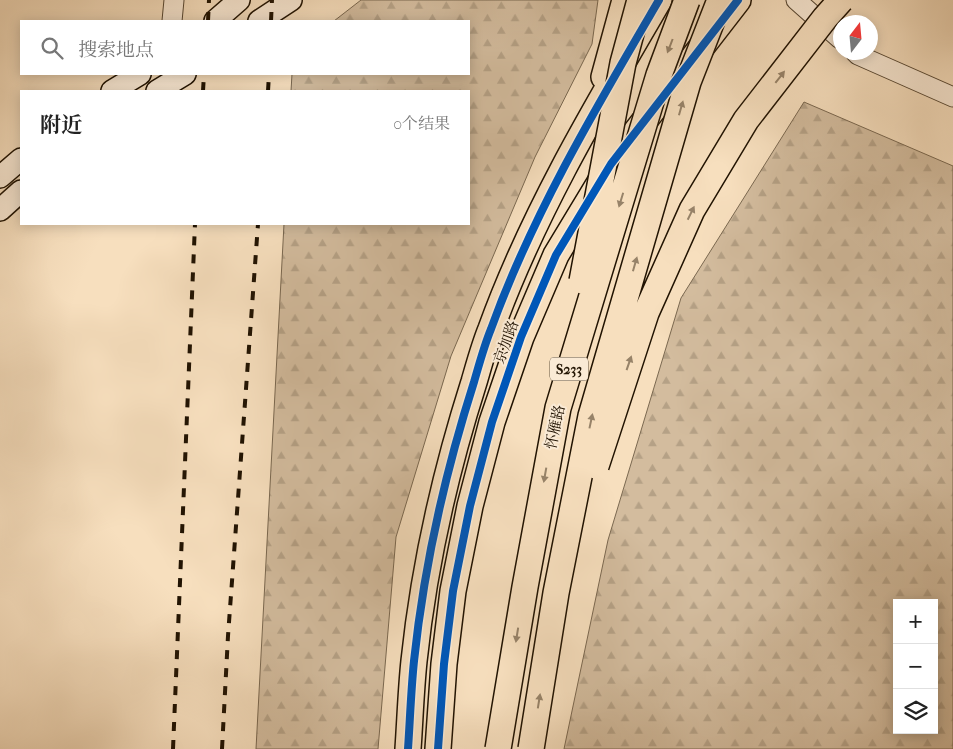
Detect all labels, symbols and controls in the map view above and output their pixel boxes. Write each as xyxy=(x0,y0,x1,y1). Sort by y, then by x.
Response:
north arrow xyxy=(833,15,878,60)
search box xyxy=(20,20,470,75)
icon: search xyxy=(38,34,66,62)
one-way arrow xyxy=(666,38,673,53)
text: 搜索地点 xyxy=(78,39,154,61)
one-way arrow xyxy=(774,71,785,84)
one-way arrow xyxy=(677,101,685,116)
text: 附近 xyxy=(40,113,82,137)
text: 0个结果 xyxy=(393,114,450,133)
one-way arrow xyxy=(616,193,624,208)
one-way arrow xyxy=(687,206,695,220)
one-way arrow xyxy=(632,257,640,272)
street label: 京加路 xyxy=(490,318,522,366)
one-way arrow xyxy=(626,355,634,370)
road number: S233 xyxy=(550,358,588,380)
street label: 怀雁路 xyxy=(542,403,568,451)
one-way arrow xyxy=(587,413,595,428)
one-way arrow xyxy=(541,467,549,483)
map controls xyxy=(893,599,938,734)
button: + xyxy=(893,599,938,644)
one-way arrow xyxy=(512,627,520,643)
button: − xyxy=(893,644,938,689)
button: layers xyxy=(893,689,938,734)
one-way arrow xyxy=(535,692,543,708)

